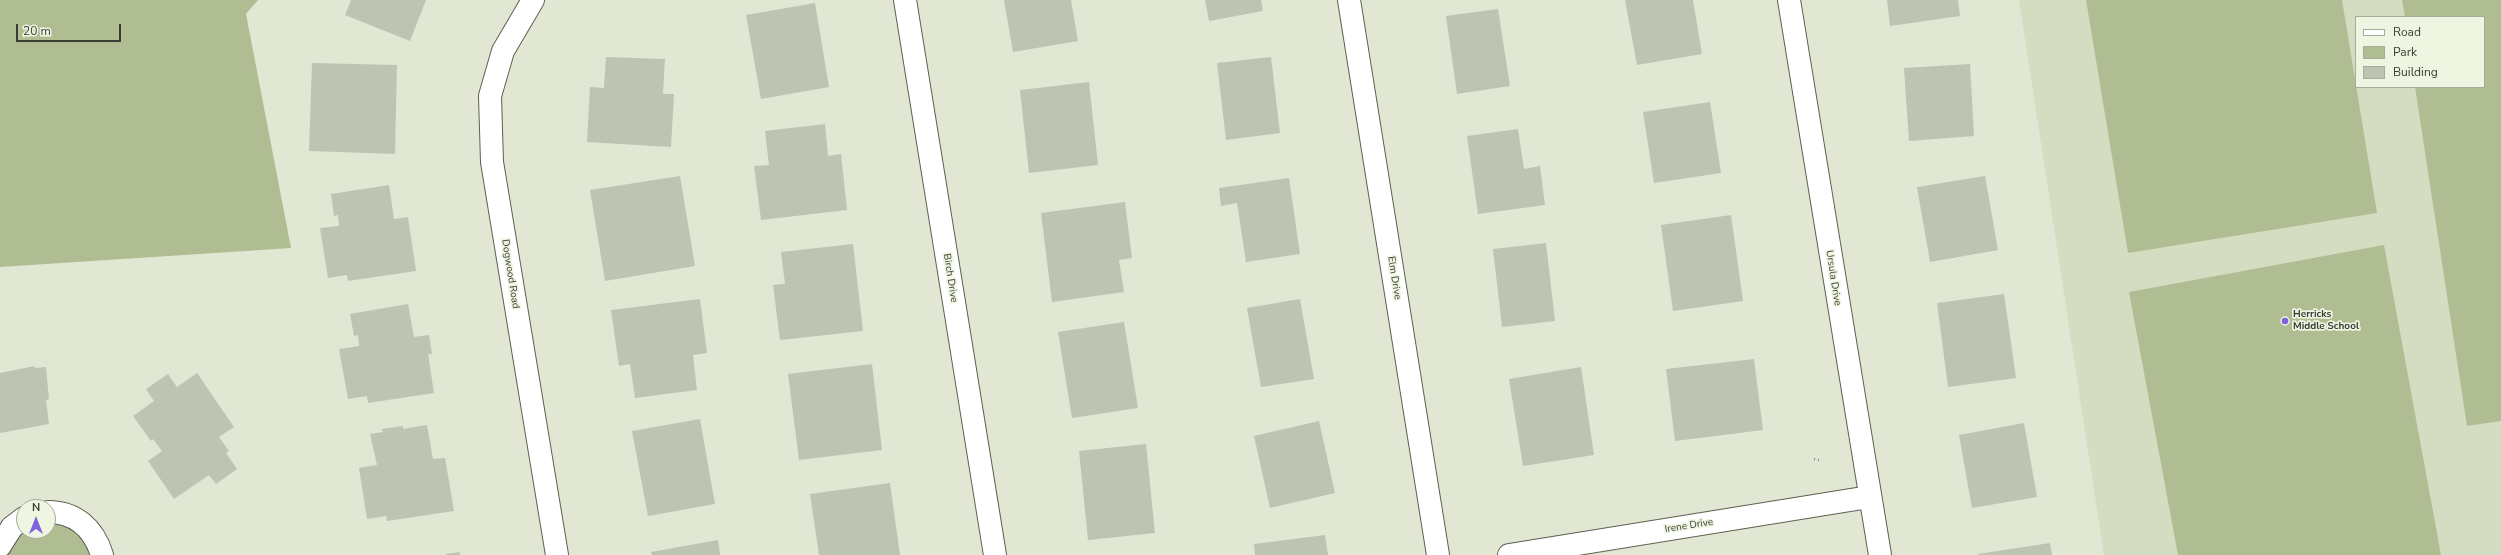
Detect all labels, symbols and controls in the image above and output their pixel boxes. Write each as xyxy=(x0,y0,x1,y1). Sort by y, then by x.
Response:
scale bar xyxy=(18,16,123,42)
legend xyxy=(2355,16,2485,88)
text: 20 m xyxy=(23,23,51,39)
text: Road xyxy=(2393,24,2421,40)
text: Park xyxy=(2393,44,2417,60)
text: Building xyxy=(2393,64,2438,80)
street label: Dogwood Road xyxy=(499,239,521,309)
street label: Ursula Drive xyxy=(1823,250,1843,306)
street label: Birch Drive xyxy=(940,253,960,303)
street label: Elm Drive xyxy=(1385,256,1403,300)
place label: Herricks Middle School xyxy=(2293,309,2359,332)
marker: Herricks Middle School xyxy=(2280,316,2290,326)
north arrow xyxy=(16,499,56,539)
text: N xyxy=(32,500,40,515)
street label: Irene Drive xyxy=(1664,516,1714,536)

